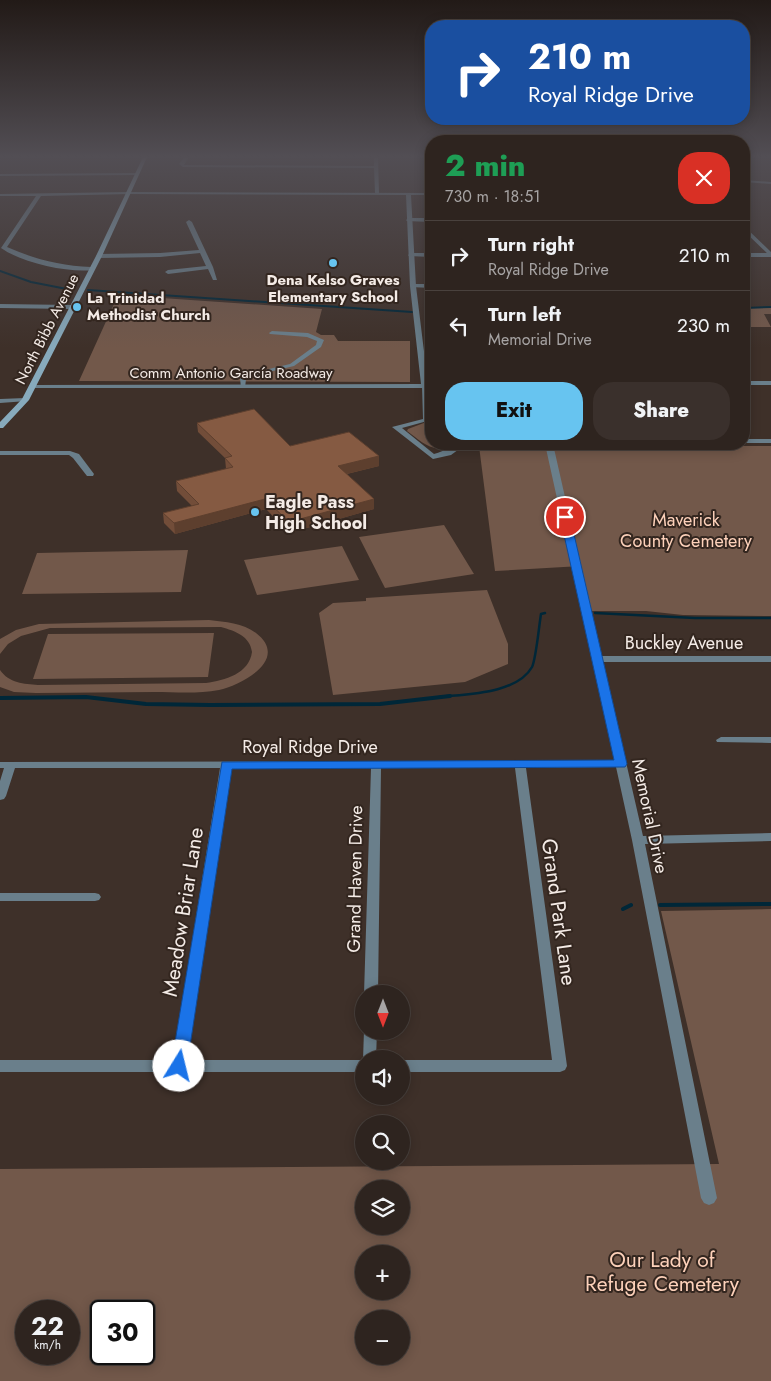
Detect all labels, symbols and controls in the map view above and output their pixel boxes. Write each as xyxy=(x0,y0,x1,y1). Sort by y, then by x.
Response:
text: 210 m xyxy=(528,32,631,82)
icon: right xyxy=(445,40,510,105)
text: Royal Ridge Drive xyxy=(528,78,694,110)
text: 2 min xyxy=(445,144,526,187)
button: close xyxy=(678,152,730,204)
text: 730 m · 18:51 xyxy=(445,185,540,208)
text: Turn right xyxy=(488,231,574,258)
icon: right xyxy=(445,242,473,270)
text: 210 m xyxy=(679,242,730,269)
marker: Dena Kelso Graves Elementary School xyxy=(327,257,339,269)
text: Royal Ridge Drive xyxy=(488,258,609,281)
place label: Dena Kelso Graves Elementary School xyxy=(266,269,400,308)
street label: North Bibb Avenue xyxy=(10,270,85,388)
place label: La Trinidad Methodist Church xyxy=(87,287,210,326)
marker: La Trinidad Methodist Church xyxy=(71,301,83,313)
text: Turn left xyxy=(488,301,561,328)
icon: left xyxy=(445,312,473,340)
text: 230 m xyxy=(677,312,730,339)
text: Memorial Drive xyxy=(488,328,592,351)
street label: Comm Antonio García Roadway xyxy=(129,362,333,384)
button: Exit xyxy=(445,382,583,440)
button: Share xyxy=(593,382,730,440)
place label: Eagle Pass High School xyxy=(265,489,367,536)
pin xyxy=(544,496,586,538)
icon: arrive xyxy=(551,503,579,531)
marker: Eagle Pass High School xyxy=(249,506,261,518)
park label: Maverick County Cemetery xyxy=(620,507,752,554)
street label: Buckley Avenue xyxy=(625,630,743,656)
street label: Royal Ridge Drive xyxy=(242,734,378,760)
street label: Memorial Drive xyxy=(625,756,675,876)
street label: Grand Haven Drive xyxy=(341,805,369,953)
street label: Meadow Briar Lane xyxy=(155,825,211,999)
street label: Grand Park Lane xyxy=(534,837,584,988)
north arrow xyxy=(355,985,410,1040)
map controls xyxy=(355,985,410,1365)
position arrow xyxy=(152,1039,204,1091)
button: sound xyxy=(355,1050,410,1105)
button: search xyxy=(355,1115,410,1170)
button: layers xyxy=(355,1180,410,1235)
button: + xyxy=(355,1245,410,1300)
park label: Our Lady of Refuge Cemetery xyxy=(585,1245,740,1299)
speed limit sign: 30 xyxy=(90,1300,155,1365)
text: 22 xyxy=(31,1308,64,1344)
button: − xyxy=(355,1310,410,1365)
text: km/h xyxy=(34,1336,61,1354)

